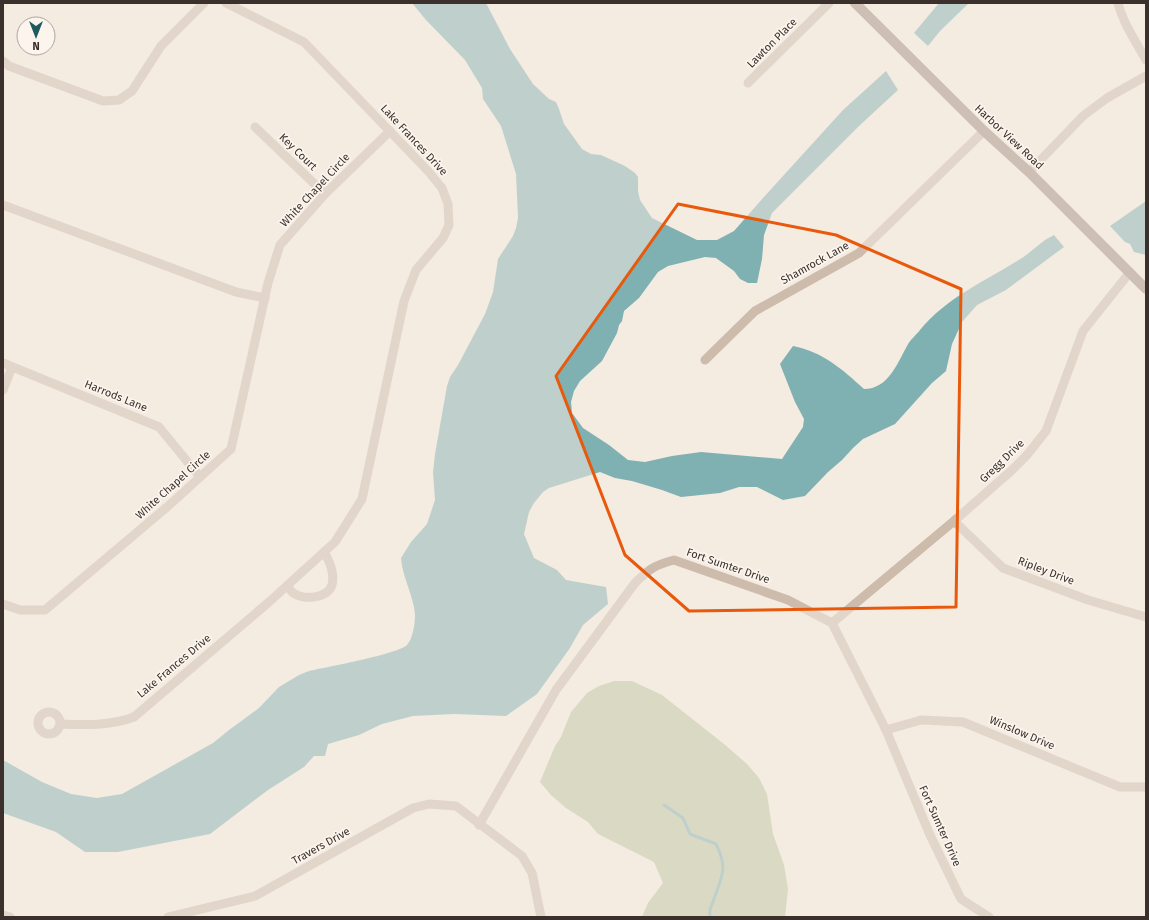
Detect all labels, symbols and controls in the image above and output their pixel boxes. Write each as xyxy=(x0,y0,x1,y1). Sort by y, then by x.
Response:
street label: Lawton Place xyxy=(744,15,800,71)
north arrow xyxy=(16,16,56,56)
text: N xyxy=(32,39,40,52)
street label: Lake Frances Drive xyxy=(378,102,450,178)
street label: Harbor View Road xyxy=(972,102,1046,172)
street label: Key Court xyxy=(276,131,320,173)
street label: White Chapel Circle xyxy=(277,150,353,230)
street label: Shamrock Lane xyxy=(779,239,851,287)
street label: Harrods Lane xyxy=(83,378,149,414)
street label: Gregg Drive xyxy=(977,437,1027,485)
street label: White Chapel Circle xyxy=(133,448,213,522)
street label: Fort Sumter Drive xyxy=(685,546,771,586)
street label: Ripley Drive xyxy=(1016,554,1076,588)
street label: Lake Frances Drive xyxy=(135,631,213,701)
street label: Winslow Drive xyxy=(987,713,1057,753)
street label: Fort Sumter Drive xyxy=(916,784,964,868)
street label: Travers Drive xyxy=(290,825,352,867)

